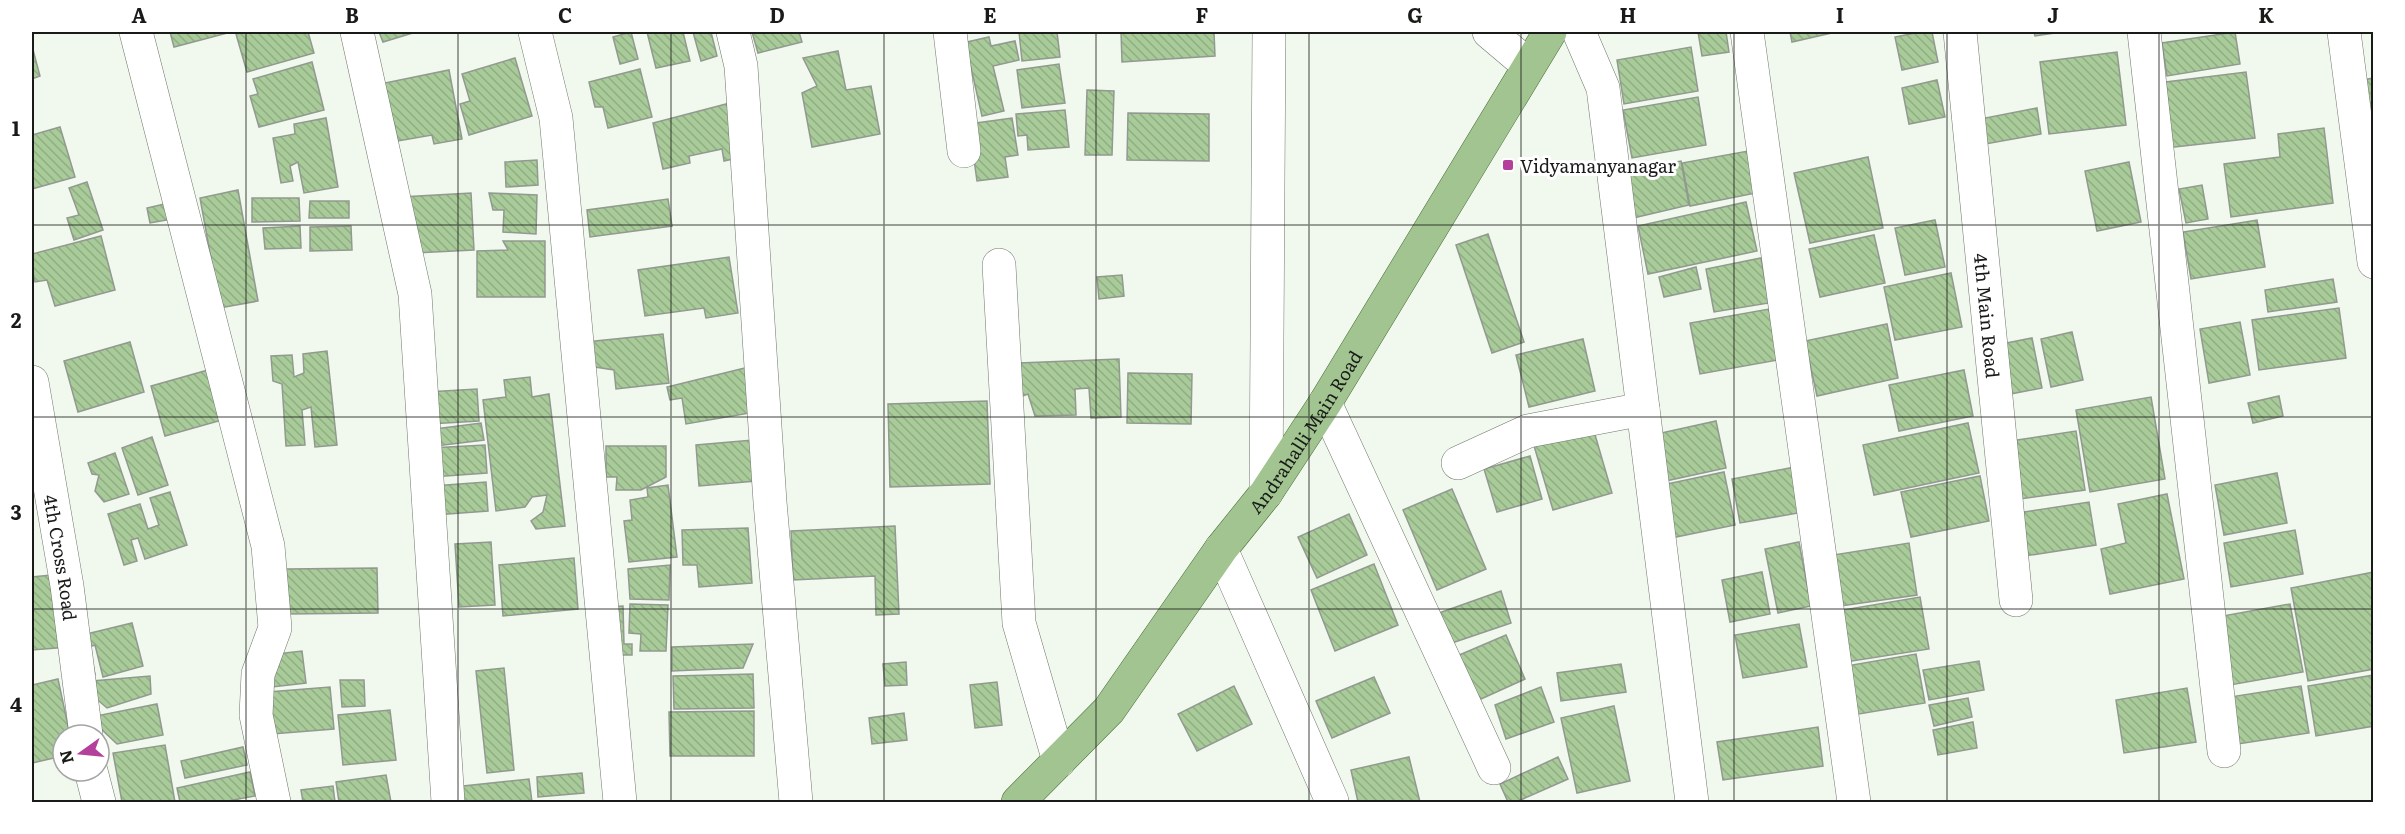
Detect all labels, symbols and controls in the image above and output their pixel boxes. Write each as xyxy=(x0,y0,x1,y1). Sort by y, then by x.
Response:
text: A xyxy=(131,0,147,29)
text: B xyxy=(345,0,359,29)
text: C xyxy=(558,0,572,29)
text: D xyxy=(769,0,785,29)
text: E xyxy=(983,0,997,29)
text: F xyxy=(1196,0,1209,29)
text: G xyxy=(1407,0,1423,29)
text: H xyxy=(1620,0,1636,29)
text: I xyxy=(1836,0,1844,29)
text: J xyxy=(2047,0,2059,29)
text: K xyxy=(2258,0,2274,29)
text: 1 xyxy=(12,112,20,142)
place label: Vidyamanyanagar xyxy=(1520,152,1677,179)
marker: Vidyamanyanagar xyxy=(1501,158,1515,172)
street label: 4th Main Road xyxy=(1968,252,2008,379)
text: 2 xyxy=(11,304,22,334)
street label: Andrahalli Main Road xyxy=(1242,345,1368,519)
street label: 4th Cross Road xyxy=(38,492,85,622)
text: 3 xyxy=(10,496,22,526)
text: 4 xyxy=(10,688,22,718)
north arrow xyxy=(51,723,111,783)
text: N xyxy=(52,748,79,767)

